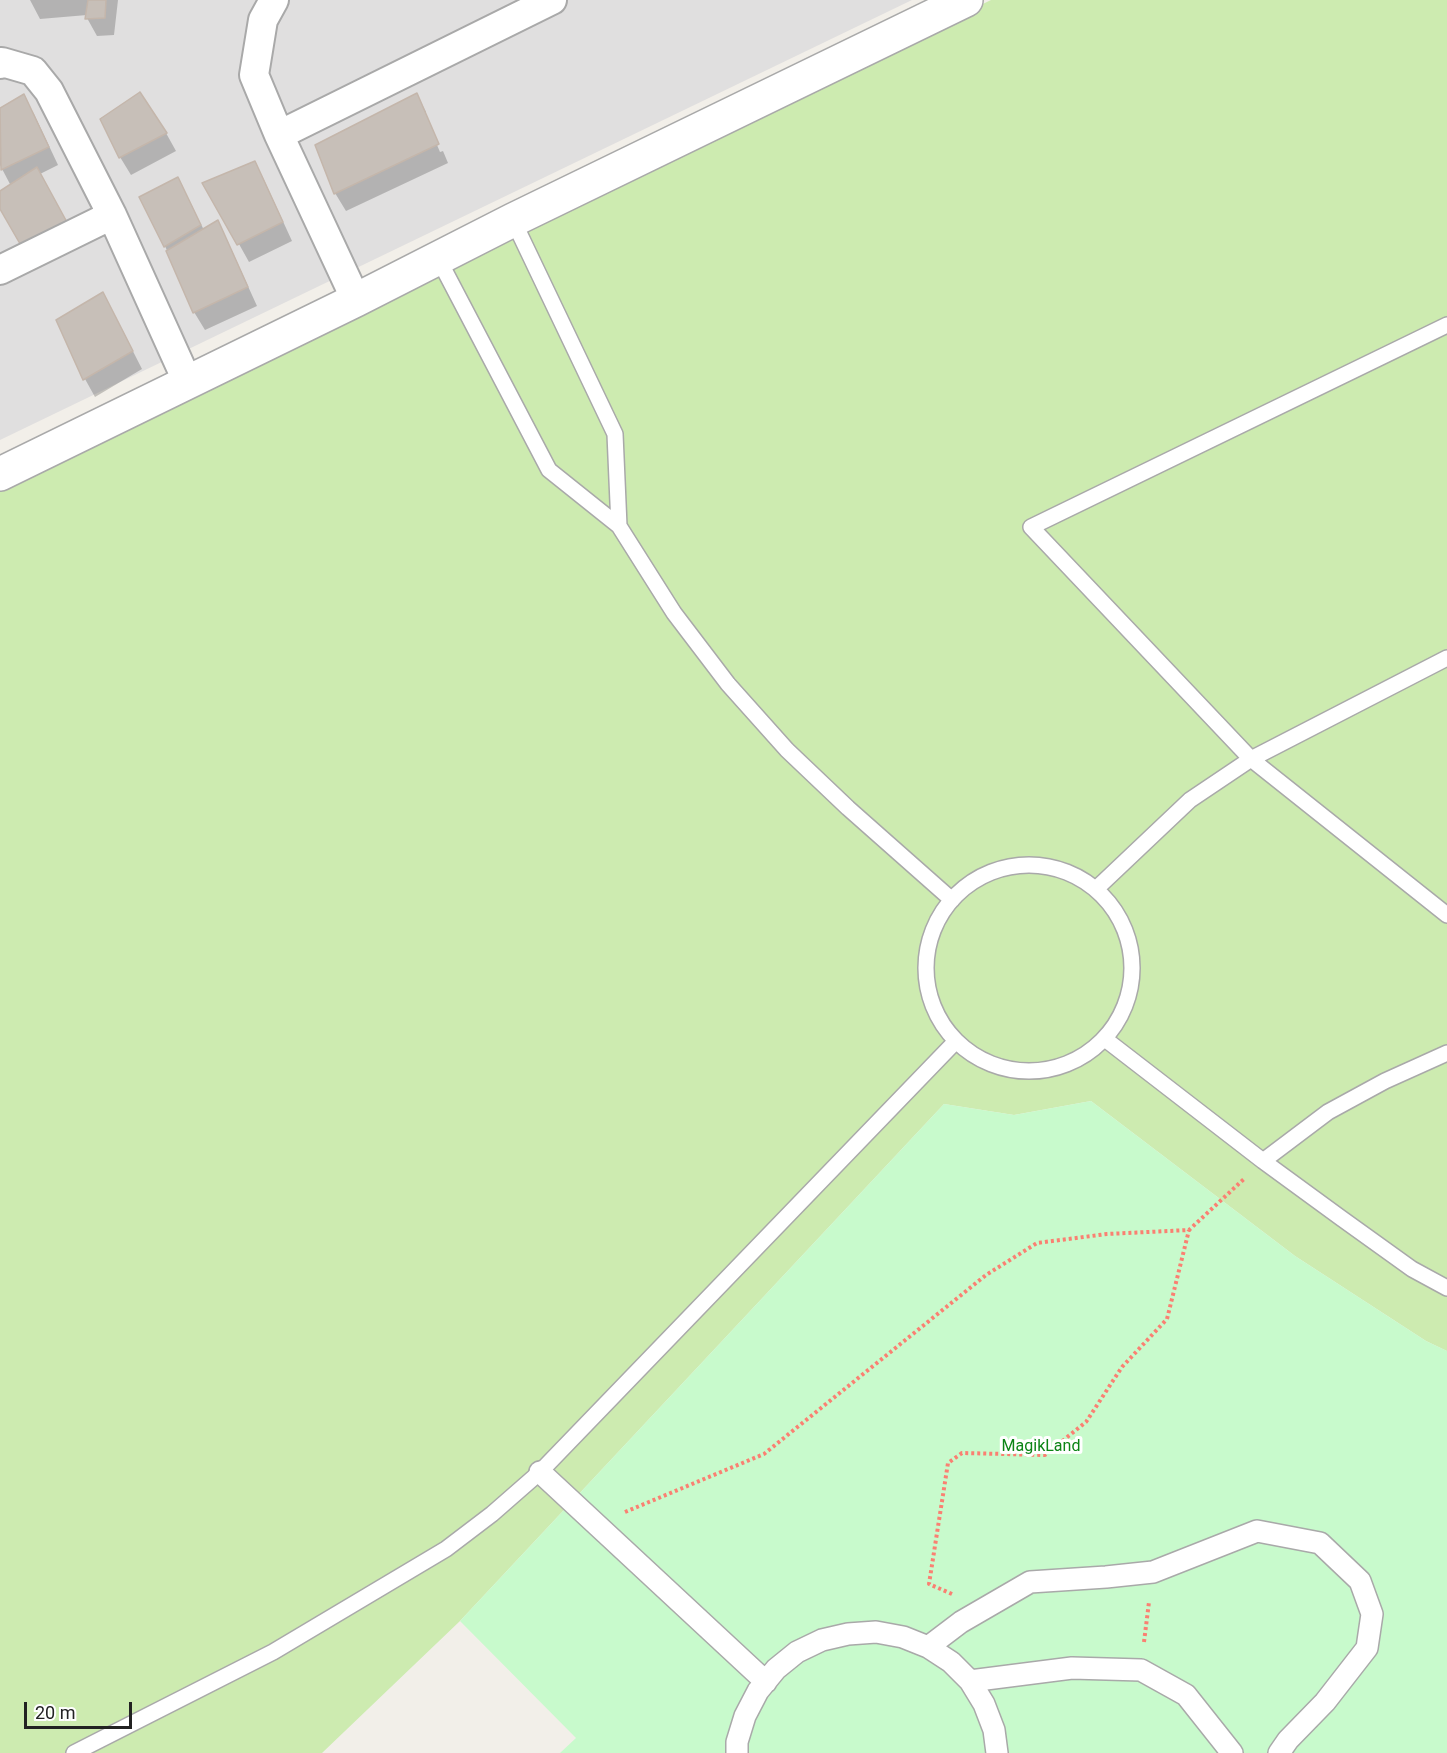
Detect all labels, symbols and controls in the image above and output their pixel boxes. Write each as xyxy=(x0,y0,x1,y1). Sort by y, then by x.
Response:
park label: MagikLand xyxy=(1002,1437,1080,1457)
scale bar xyxy=(27,1690,135,1728)
text: 20 m xyxy=(35,1702,75,1723)

